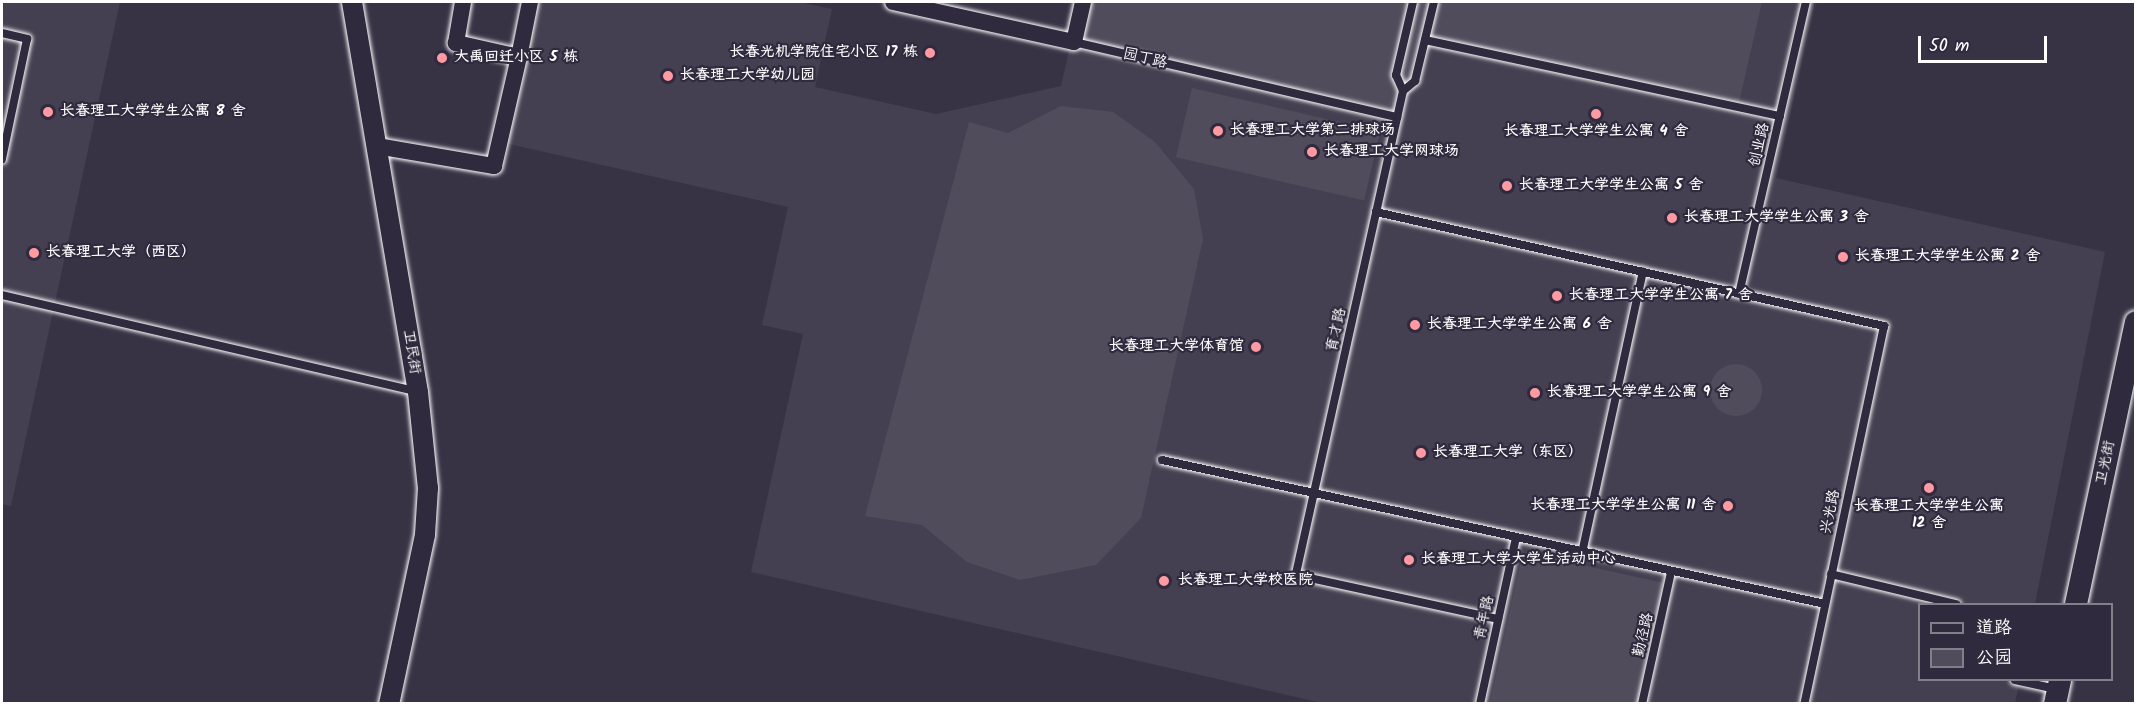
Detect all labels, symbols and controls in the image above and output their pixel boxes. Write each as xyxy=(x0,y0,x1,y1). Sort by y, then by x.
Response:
scale bar xyxy=(1921,24,2050,62)
text: 50 m xyxy=(1929,32,1969,61)
place label: 长春光机学院住宅小区 17 栋 xyxy=(730,44,918,62)
street label: 园丁路 xyxy=(1121,45,1169,73)
marker: 长春光机学院住宅小区 17 栋 xyxy=(923,46,937,60)
place label: 大禹回迁小区 5 栋 xyxy=(454,49,578,67)
marker: 大禹回迁小区 5 栋 xyxy=(435,51,449,65)
place label: 长春理工大学幼儿园 xyxy=(680,67,815,85)
marker: 长春理工大学幼儿园 xyxy=(661,69,675,83)
place label: 长春理工大学学生公寓 8 舍 xyxy=(60,103,245,121)
marker: 长春理工大学学生公寓 8 舍 xyxy=(41,105,55,119)
marker: 长春理工大学学生公寓 4 舍 xyxy=(1589,107,1603,121)
street label: 创业路 xyxy=(1746,121,1774,169)
place label: 长春理工大学第二排球场 xyxy=(1230,122,1395,140)
place label: 长春理工大学学生公寓 4 舍 xyxy=(1504,123,1688,141)
marker: 长春理工大学第二排球场 xyxy=(1211,124,1225,138)
place label: 长春理工大学网球场 xyxy=(1324,143,1459,161)
marker: 长春理工大学网球场 xyxy=(1305,145,1319,159)
place label: 长春理工大学学生公寓 5 舍 xyxy=(1519,177,1703,195)
marker: 长春理工大学学生公寓 5 舍 xyxy=(1500,179,1514,193)
place label: 长春理工大学学生公寓 3 舍 xyxy=(1684,209,1869,227)
marker: 长春理工大学学生公寓 3 舍 xyxy=(1665,211,1679,225)
place label: 长春理工大学（西区） xyxy=(46,244,196,262)
marker: 长春理工大学（西区） xyxy=(27,246,41,260)
place label: 长春理工大学学生公寓 2 舍 xyxy=(1855,248,2040,266)
marker: 长春理工大学学生公寓 2 舍 xyxy=(1836,250,1850,264)
place label: 长春理工大学学生公寓 7 舍 xyxy=(1569,287,1753,305)
marker: 长春理工大学学生公寓 7 舍 xyxy=(1550,289,1564,303)
street label: 育才路 xyxy=(1324,306,1350,354)
place label: 长春理工大学学生公寓 6 舍 xyxy=(1427,316,1612,334)
marker: 长春理工大学学生公寓 6 舍 xyxy=(1408,318,1422,332)
street label: 卫民街 xyxy=(399,328,423,376)
place label: 长春理工大学体育馆 xyxy=(1109,338,1244,356)
marker: 长春理工大学体育馆 xyxy=(1249,340,1263,354)
place label: 长春理工大学学生公寓 9 舍 xyxy=(1547,384,1731,402)
marker: 长春理工大学学生公寓 9 舍 xyxy=(1528,386,1542,400)
street label: 卫光街 xyxy=(2093,439,2119,487)
place label: 长春理工大学（东区） xyxy=(1433,444,1583,462)
marker: 长春理工大学（东区） xyxy=(1414,446,1428,460)
marker: 长春理工大学学生公寓 12 舍 xyxy=(1922,481,1936,495)
street label: 兴光路 xyxy=(1818,488,1844,536)
place label: 长春理工大学学生公寓 11 舍 xyxy=(1530,497,1716,515)
place label: 长春理工大学学生公寓 12 舍 xyxy=(1854,497,2004,532)
marker: 长春理工大学学生公寓 11 舍 xyxy=(1721,499,1735,513)
place label: 长春理工大学大学生活动中心 xyxy=(1421,551,1616,569)
marker: 长春理工大学大学生活动中心 xyxy=(1402,553,1416,567)
marker: 长春理工大学校医院 xyxy=(1155,572,1173,590)
place label: 长春理工大学校医院 xyxy=(1178,572,1313,590)
street label: 青年路 xyxy=(1472,594,1498,642)
legend xyxy=(1918,603,2113,681)
street label: 勤径路 xyxy=(1630,611,1658,659)
text: 道路 xyxy=(1976,614,2012,643)
text: 公园 xyxy=(1976,644,2012,673)

